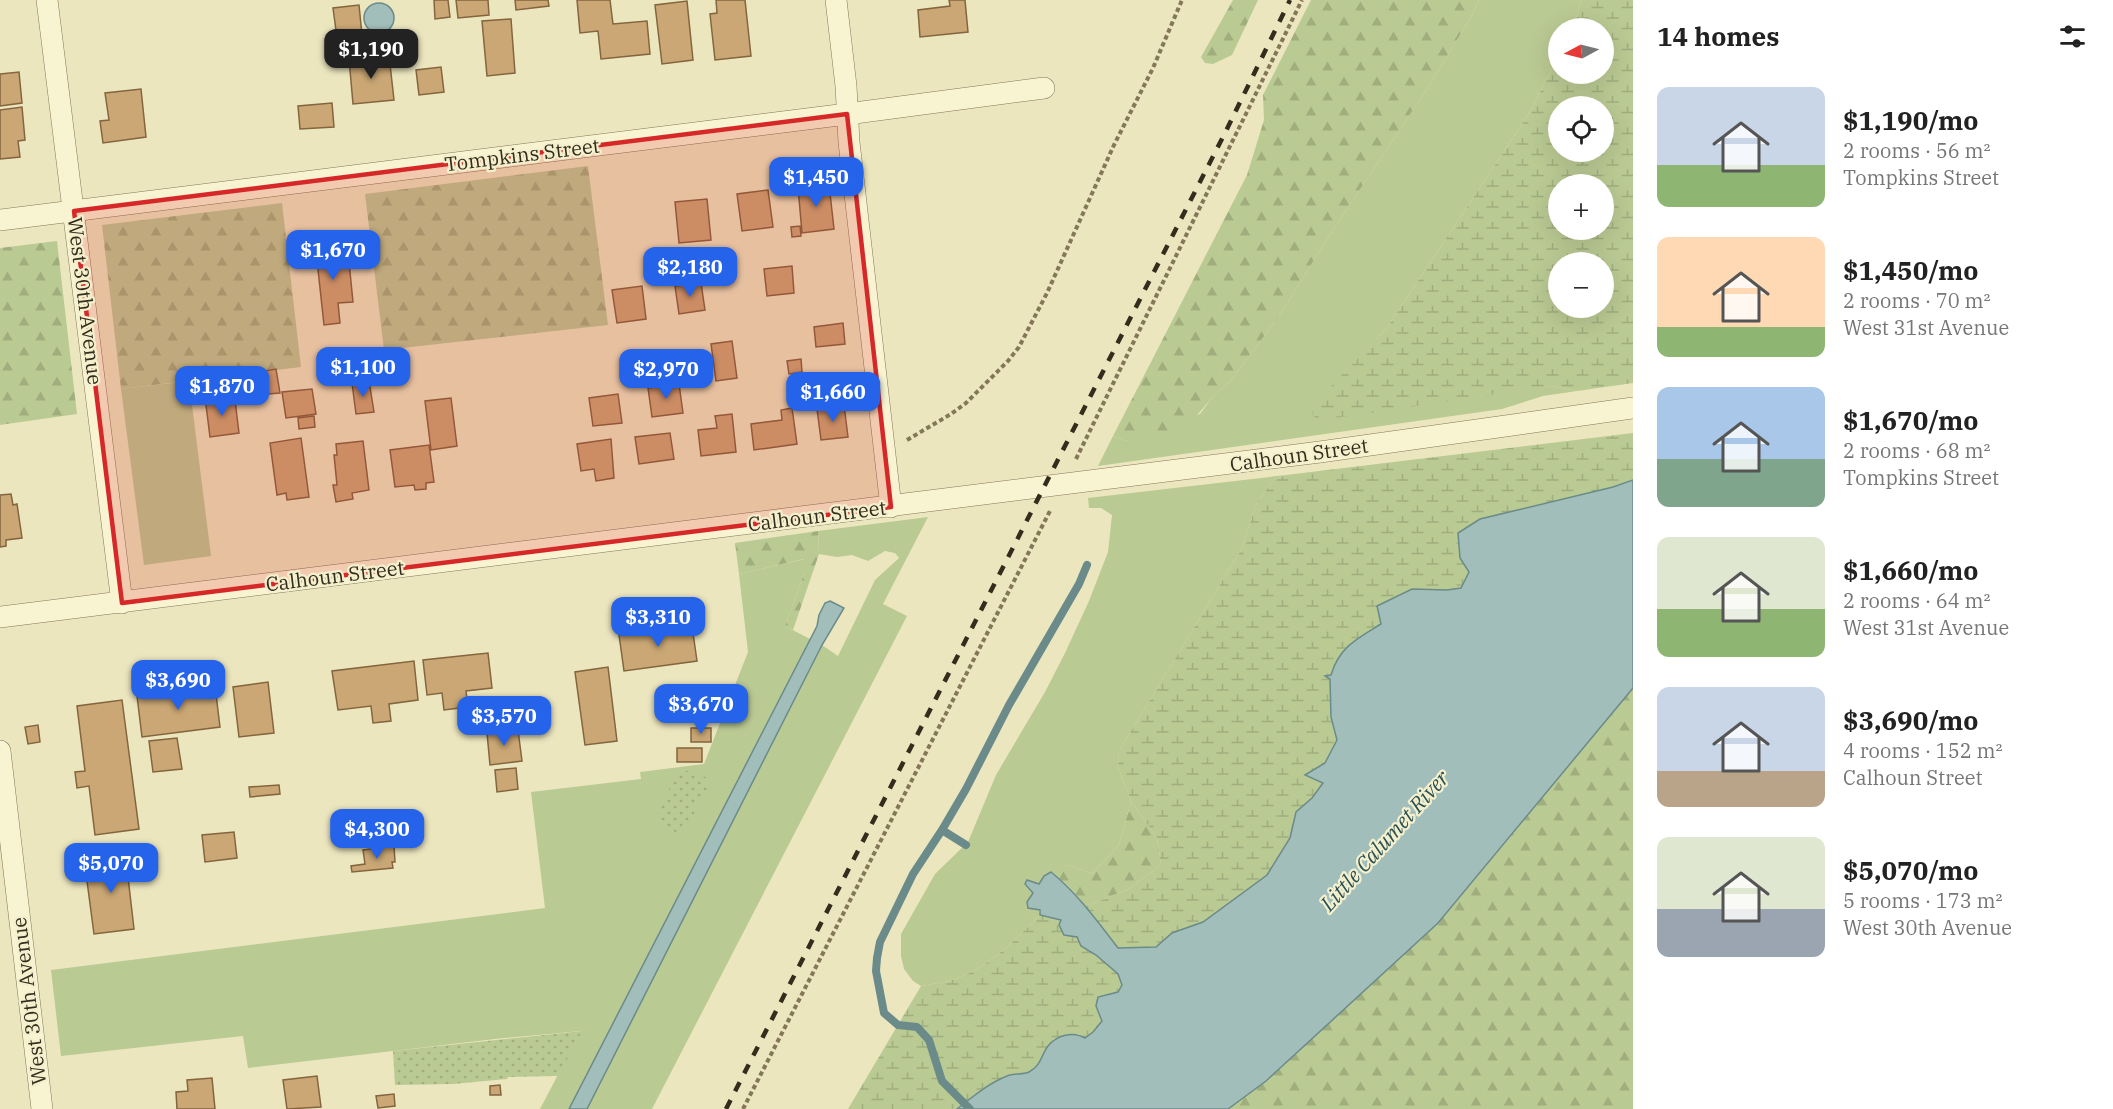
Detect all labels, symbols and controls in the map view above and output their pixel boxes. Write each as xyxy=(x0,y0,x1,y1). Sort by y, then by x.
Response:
north arrow xyxy=(1548,18,1614,84)
map controls xyxy=(1548,18,1614,318)
text: 14 homes xyxy=(1657,19,1779,53)
icon: filters xyxy=(2056,20,2089,53)
pin: $1,190 xyxy=(322,29,420,80)
text: $1,190 xyxy=(338,35,404,62)
button: locate xyxy=(1548,96,1614,162)
text: $1,190/mo xyxy=(1843,103,1978,137)
icon: home xyxy=(1705,111,1777,183)
street label: Tompkins Street xyxy=(443,132,601,177)
text: 2 rooms · 56 m² xyxy=(1843,137,1990,164)
pin: $1,450 xyxy=(767,157,865,208)
text: $1,450 xyxy=(783,163,849,190)
text: Tompkins Street xyxy=(1843,164,1999,191)
button: + xyxy=(1548,174,1614,240)
street label: West 30th Avenue xyxy=(62,215,109,386)
pin: $1,670 xyxy=(284,230,382,281)
text: $1,670 xyxy=(300,236,366,263)
pin: $2,180 xyxy=(641,247,739,298)
button: − xyxy=(1548,252,1614,318)
text: $2,180 xyxy=(657,253,723,280)
text: $1,450/mo xyxy=(1843,253,1978,287)
icon: home xyxy=(1705,261,1777,333)
text: 2 rooms · 70 m² xyxy=(1843,287,1990,314)
text: West 31st Avenue xyxy=(1843,314,2009,341)
pin: $1,100 xyxy=(314,347,412,398)
pin: $2,970 xyxy=(617,349,715,400)
text: $1,100 xyxy=(330,353,396,380)
text: $2,970 xyxy=(633,355,699,382)
pin: $1,870 xyxy=(173,366,271,417)
text: $1,870 xyxy=(189,372,255,399)
pin: $1,660 xyxy=(784,372,882,423)
text: $1,660 xyxy=(800,378,866,405)
text: $1,670/mo xyxy=(1843,403,1978,437)
icon: home xyxy=(1705,411,1777,483)
street label: Calhoun Street xyxy=(1228,431,1370,478)
text: 2 rooms · 68 m² xyxy=(1843,437,1990,464)
text: Tompkins Street xyxy=(1843,464,1999,491)
street label: Calhoun Street xyxy=(746,494,888,537)
text: $1,660/mo xyxy=(1843,553,1978,587)
street label: Calhoun Street xyxy=(264,554,406,597)
icon: home xyxy=(1705,561,1777,633)
text: 2 rooms · 64 m² xyxy=(1843,587,1990,614)
pin: $3,310 xyxy=(609,597,707,648)
text: $3,310 xyxy=(625,603,691,630)
text: West 31st Avenue xyxy=(1843,614,2009,641)
pin: $3,690 xyxy=(129,660,227,711)
text: $3,690 xyxy=(145,666,211,693)
pin: $3,670 xyxy=(652,684,750,735)
text: $3,670 xyxy=(668,690,734,717)
pin: $3,570 xyxy=(455,696,553,747)
text: $3,570 xyxy=(471,702,537,729)
text: $3,690/mo xyxy=(1843,703,1978,737)
icon: home xyxy=(1705,711,1777,783)
text: 4 rooms · 152 m² xyxy=(1843,737,2002,764)
water label: Little Calumet River xyxy=(1313,764,1455,917)
text: Calhoun Street xyxy=(1843,764,1982,791)
pin: $4,300 xyxy=(328,809,426,860)
text: $4,300 xyxy=(344,815,410,842)
pin: $5,070 xyxy=(62,843,160,894)
text: $5,070 xyxy=(78,849,144,876)
text: $5,070/mo xyxy=(1843,853,1978,887)
icon: home xyxy=(1705,861,1777,933)
text: 5 rooms · 173 m² xyxy=(1843,887,2002,914)
text: West 30th Avenue xyxy=(1843,914,2012,941)
street label: West 30th Avenue xyxy=(5,916,52,1087)

